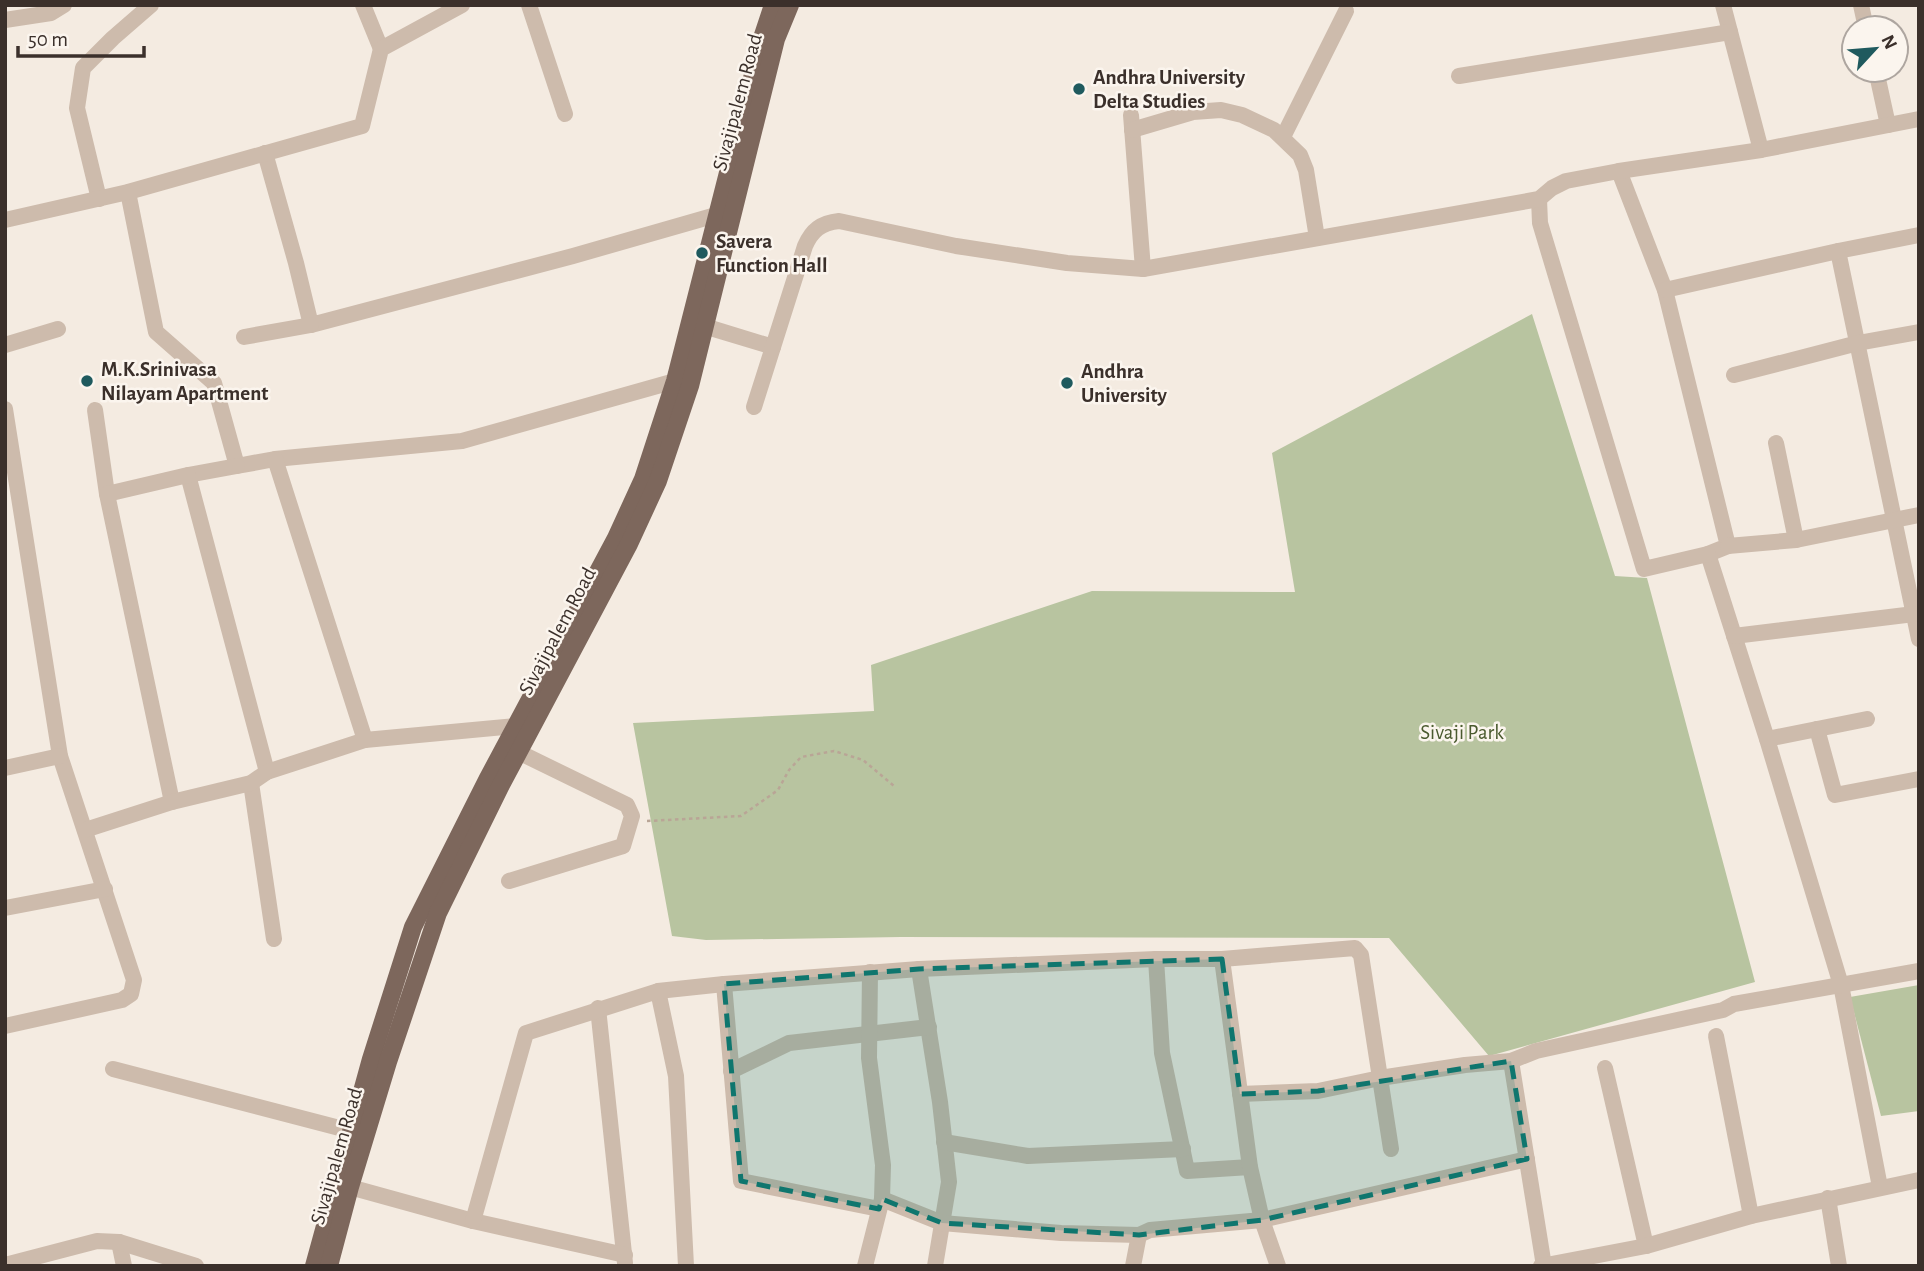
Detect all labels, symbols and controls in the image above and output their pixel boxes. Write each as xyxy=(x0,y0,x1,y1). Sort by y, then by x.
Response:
scale bar xyxy=(18,14,144,58)
north arrow xyxy=(1840,14,1910,84)
text: 50 m xyxy=(28,29,68,50)
street label: Sivajipalem Road xyxy=(709,31,766,173)
text: N xyxy=(1877,32,1900,52)
place label: Andhra University Delta Studies xyxy=(1093,67,1246,112)
marker: Andhra University Delta Studies xyxy=(1071,81,1087,97)
place label: Savera Function Hall xyxy=(716,231,827,276)
marker: Savera Function Hall xyxy=(694,245,710,261)
place label: M.K.Srinivasa Nilayam Apartment xyxy=(101,359,268,404)
place label: Andhra University xyxy=(1081,361,1168,406)
marker: M.K.Srinivasa Nilayam Apartment xyxy=(79,373,95,389)
marker: Andhra University xyxy=(1059,375,1075,391)
street label: Sivajipalem Road xyxy=(515,564,600,698)
park label: Sivaji Park xyxy=(1420,722,1504,743)
street label: Sivajipalem Road xyxy=(307,1085,366,1227)

